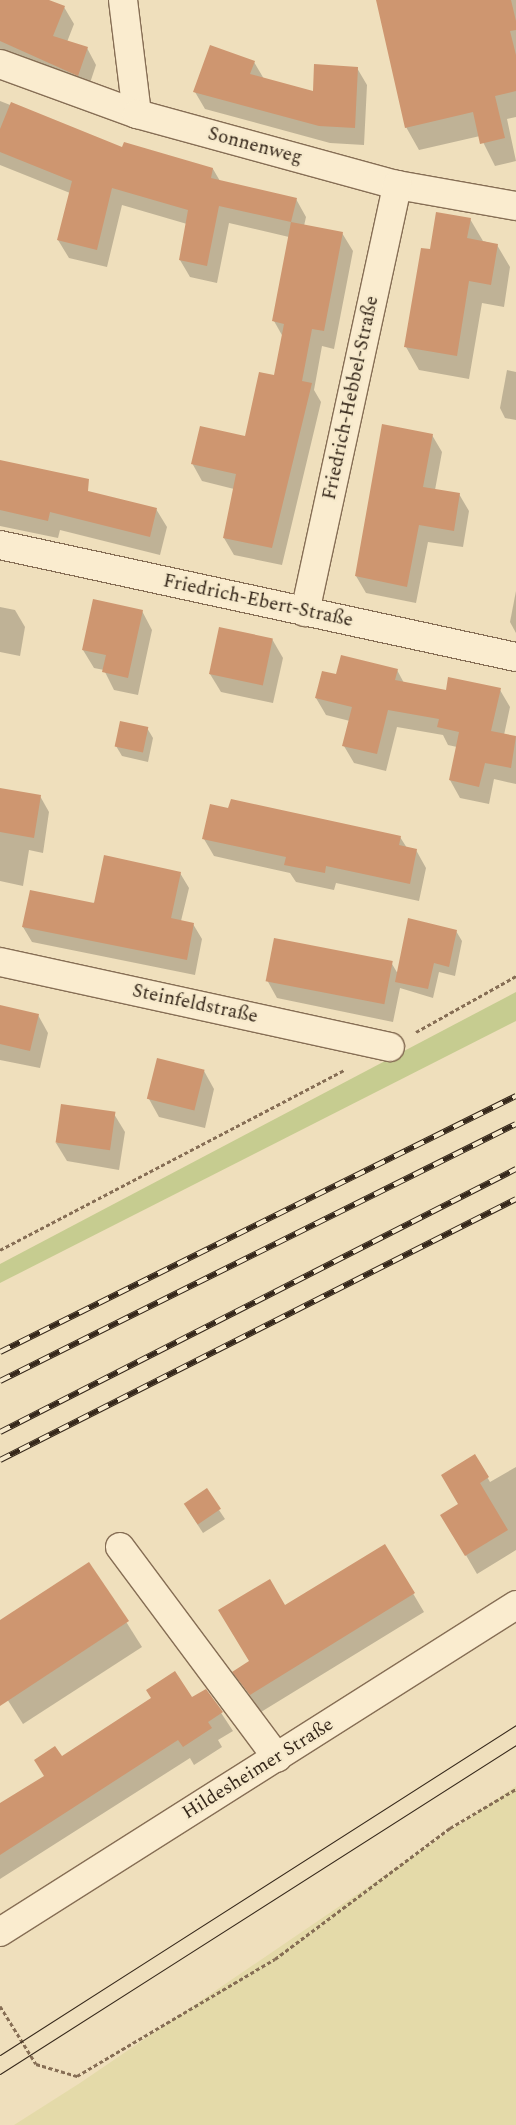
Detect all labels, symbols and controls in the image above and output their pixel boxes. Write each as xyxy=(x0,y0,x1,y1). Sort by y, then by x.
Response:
street label: Sonnenweg xyxy=(205,122,305,170)
street label: Friedrich-Hebbel-Straße xyxy=(318,294,384,502)
street label: Friedrich-Ebert-Straße xyxy=(161,570,355,632)
street label: Steinfeldstraße xyxy=(130,980,260,1028)
street label: Hildesheimer Straße xyxy=(178,1713,338,1825)

